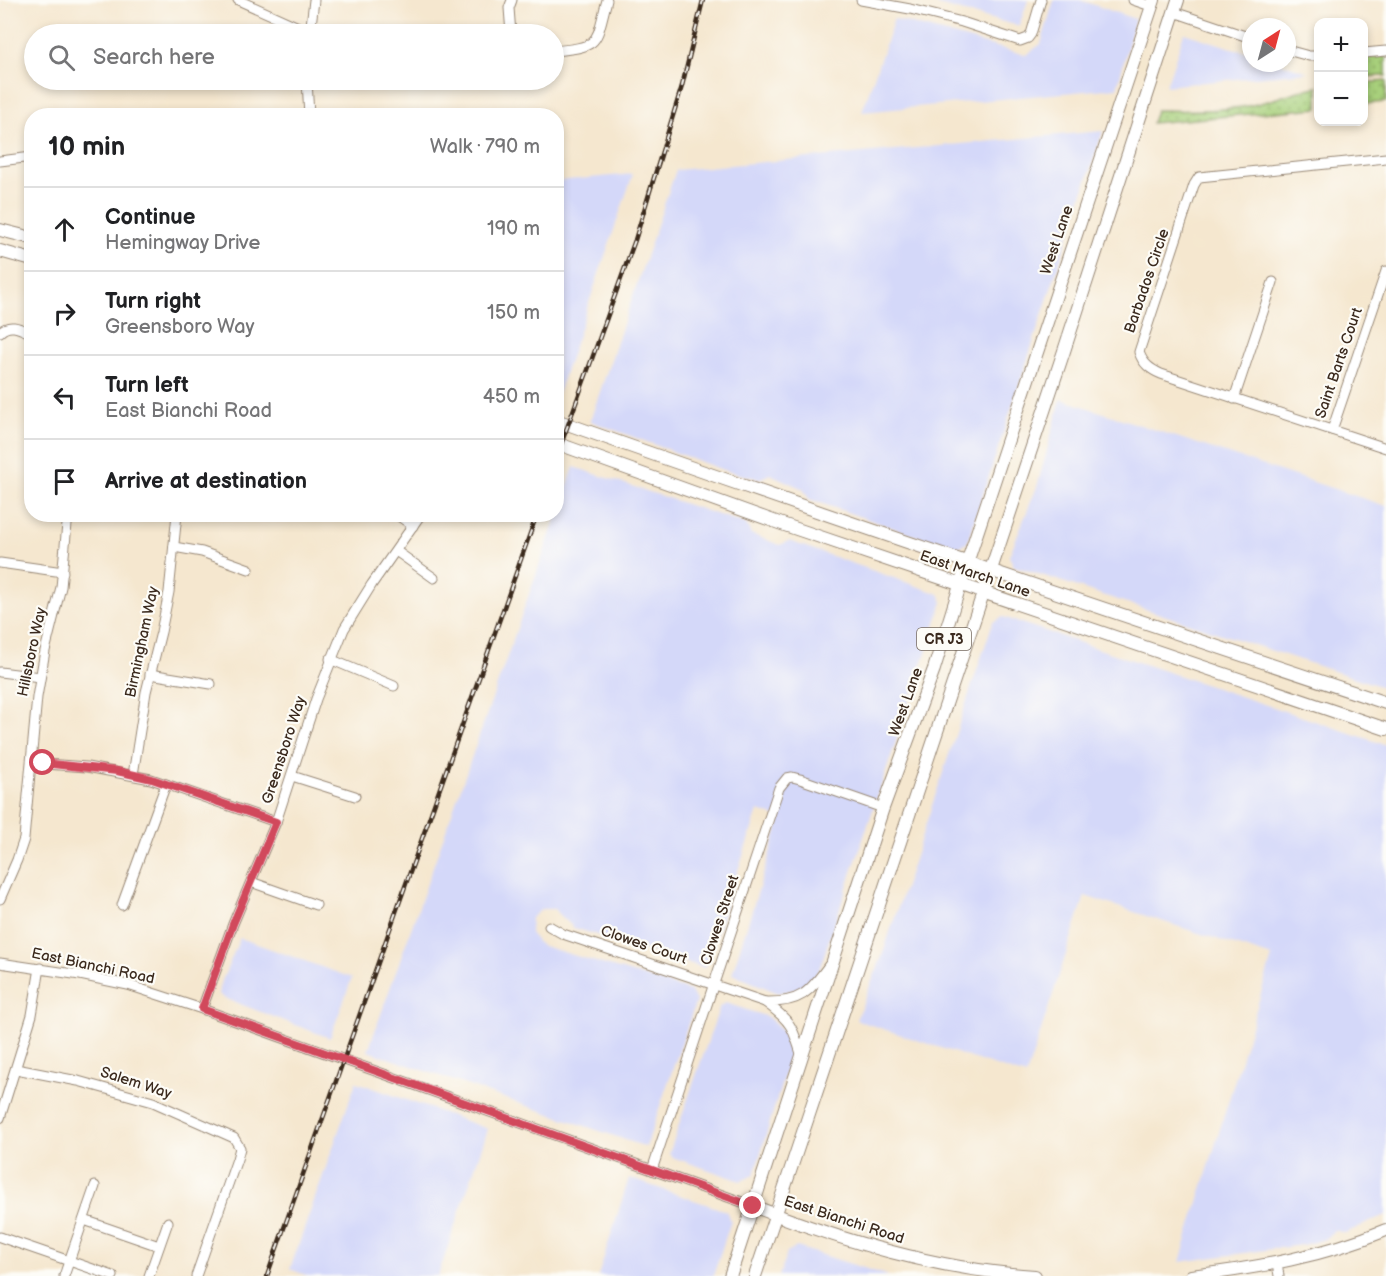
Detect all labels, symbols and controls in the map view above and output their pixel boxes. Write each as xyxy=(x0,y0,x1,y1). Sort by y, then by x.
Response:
north arrow xyxy=(1242,18,1296,72)
map controls xyxy=(1314,18,1368,126)
button: + xyxy=(1314,18,1368,72)
search box xyxy=(24,24,564,90)
icon: search xyxy=(45,41,78,74)
text: Search here xyxy=(93,44,215,71)
button: − xyxy=(1314,72,1368,126)
text: 10 min xyxy=(48,132,125,163)
text: Walk · 790 m xyxy=(430,135,540,159)
street label: West Lane xyxy=(1036,203,1078,277)
text: Continue xyxy=(105,204,195,231)
icon: ahead xyxy=(48,213,81,246)
text: 190 m xyxy=(487,217,540,241)
street label: Barbados Circle xyxy=(1120,226,1174,336)
text: Hemingway Drive xyxy=(105,231,260,255)
text: Turn right xyxy=(105,288,201,315)
icon: right xyxy=(48,297,81,330)
text: 150 m xyxy=(487,301,540,325)
street label: Saint Barts Court xyxy=(1311,305,1367,421)
text: Greensboro Way xyxy=(105,315,255,339)
text: Turn left xyxy=(105,372,189,399)
icon: left xyxy=(48,381,81,414)
text: 450 m xyxy=(483,385,540,409)
text: East Bianchi Road xyxy=(105,399,272,423)
icon: arrive xyxy=(48,465,81,498)
text: Arrive at destination xyxy=(105,468,307,495)
street label: East March Lane xyxy=(917,546,1033,602)
street label: Birmingham Way xyxy=(121,585,163,699)
street label: Hillsboro Way xyxy=(13,605,51,698)
road number: CR J3 xyxy=(917,628,971,650)
street label: West Lane xyxy=(885,665,927,739)
street label: Greensboro Way xyxy=(258,694,310,806)
route start xyxy=(29,749,55,775)
street label: Clowes Street xyxy=(697,872,744,967)
street label: Clowes Court xyxy=(598,921,690,969)
street label: East Bianchi Road xyxy=(30,944,156,988)
street label: Salem Way xyxy=(98,1063,174,1103)
route end xyxy=(739,1192,765,1218)
street label: East Bianchi Road xyxy=(781,1192,907,1248)

